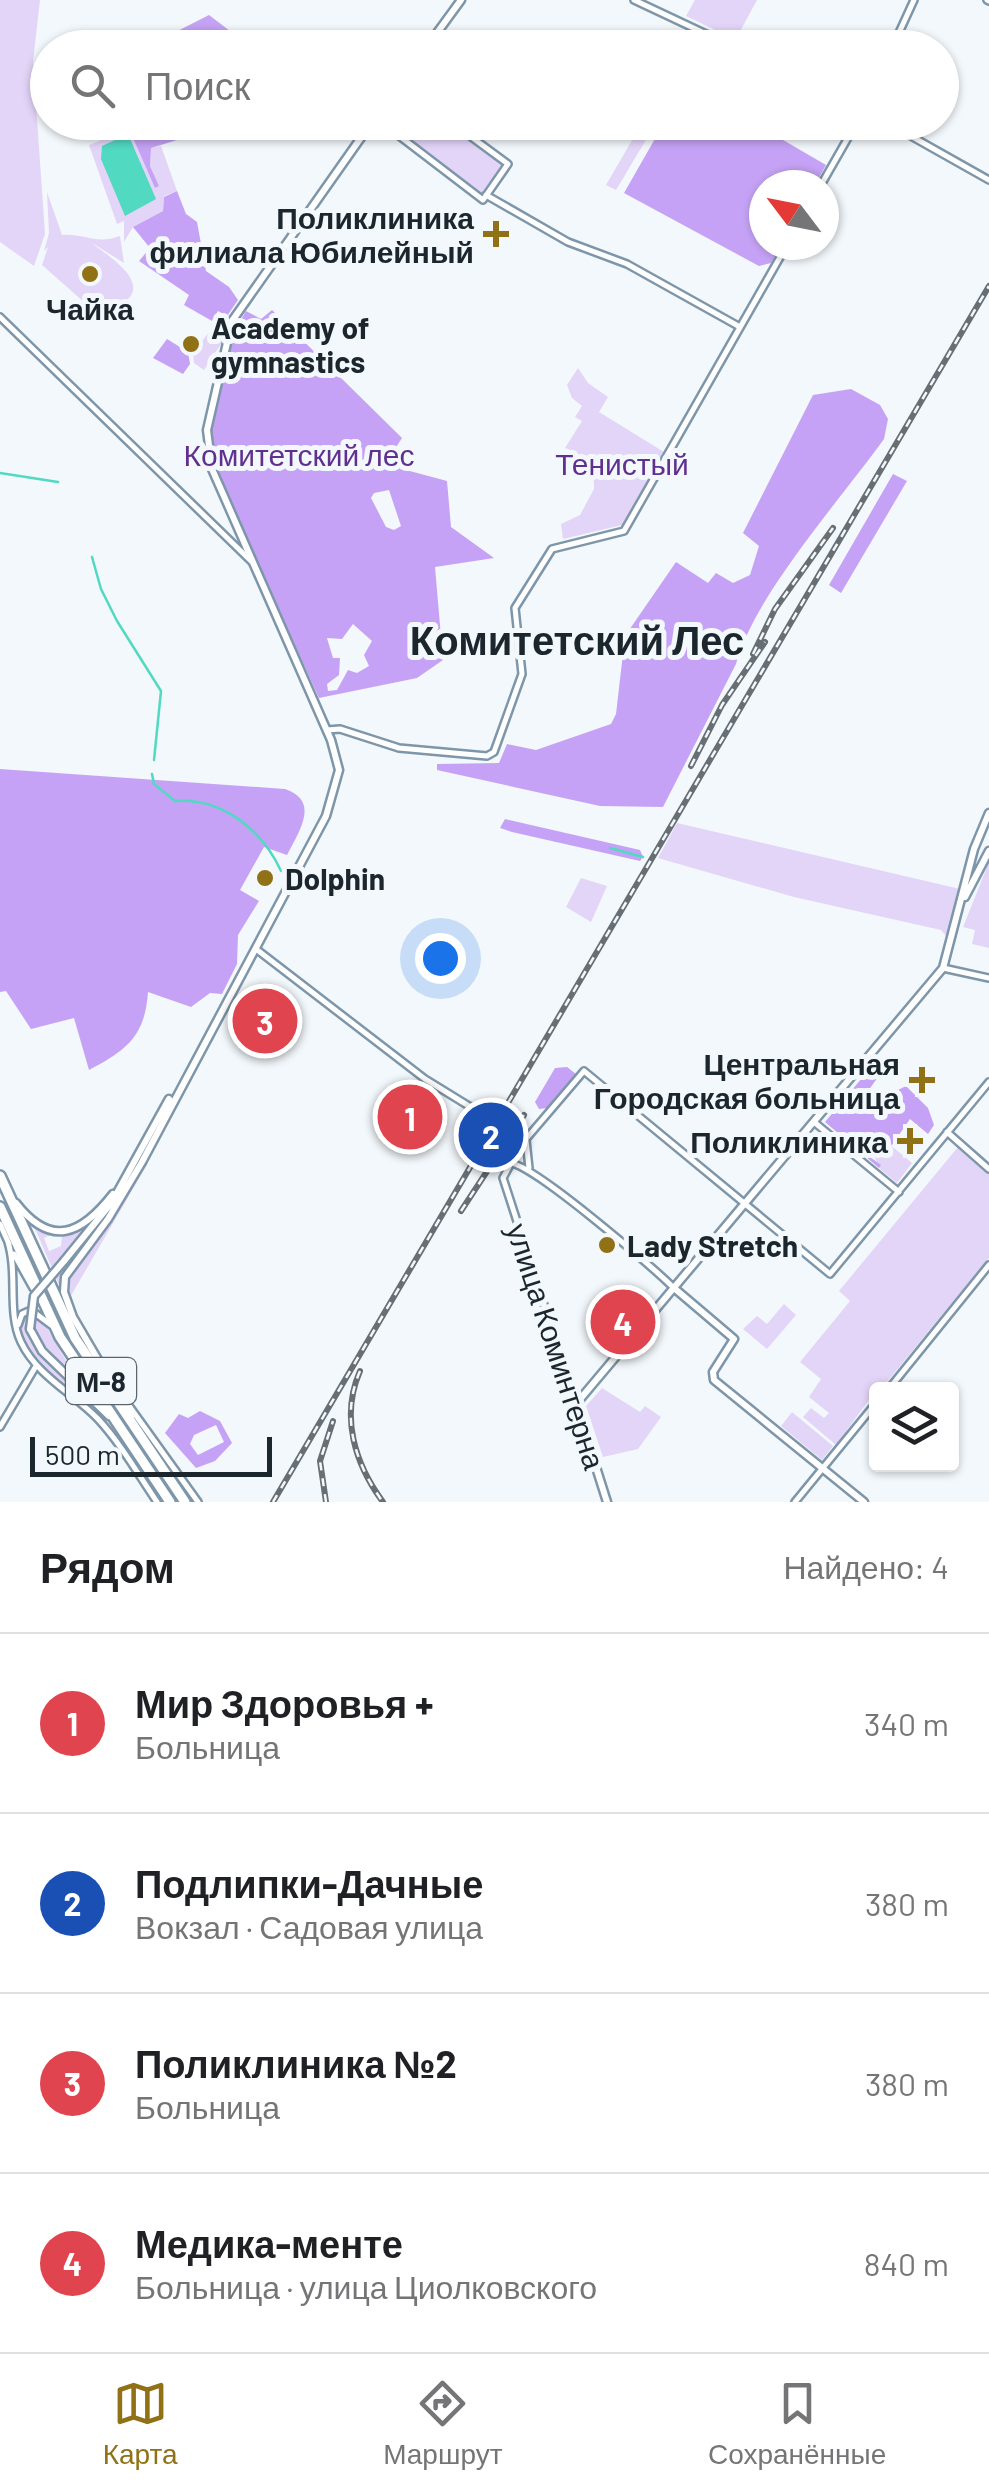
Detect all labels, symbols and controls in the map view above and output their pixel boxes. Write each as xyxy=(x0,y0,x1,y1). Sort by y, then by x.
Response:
search box xyxy=(30,30,959,140)
icon: search xyxy=(65,58,120,113)
text: Поиск xyxy=(145,62,250,108)
north arrow xyxy=(749,170,839,260)
place label: Поликлиника филиала Юбилейный xyxy=(149,199,474,269)
marker: Поликлиника филиала Юбилейный xyxy=(483,221,509,247)
marker: Чайка xyxy=(79,263,101,285)
place label: Чайка xyxy=(46,290,134,326)
place label: Academy of gymnastics xyxy=(211,309,369,379)
marker: Academy of gymnastics xyxy=(180,333,202,355)
park label: Комитетский лес xyxy=(184,436,414,472)
park label: Тенистый xyxy=(555,445,689,481)
district label: Комитетский Лес xyxy=(410,615,744,663)
place label: Dolphin xyxy=(285,860,385,896)
marker: Dolphin xyxy=(254,867,276,889)
your location xyxy=(415,933,466,984)
pin: 3 xyxy=(232,984,298,1058)
place label: Центральная Городская больница xyxy=(594,1045,900,1115)
marker: Центральная Городская больница xyxy=(909,1067,935,1093)
pin: 1 xyxy=(378,1080,442,1154)
pin: 2 xyxy=(458,1098,524,1172)
place label: Поликлиника xyxy=(690,1123,888,1159)
marker: Поликлиника xyxy=(897,1128,923,1154)
street label: улица Коминтерна xyxy=(500,1218,614,1474)
place label: Lady Stretch xyxy=(627,1227,798,1263)
marker: Lady Stretch xyxy=(596,1234,618,1256)
pin: 4 xyxy=(590,1284,656,1360)
road number: М-8 xyxy=(66,1358,136,1404)
map controls xyxy=(869,1382,959,1472)
button: layers xyxy=(869,1382,959,1472)
scale bar xyxy=(30,1432,272,1476)
text: 500 m xyxy=(45,1437,120,1471)
text: Рядом xyxy=(40,1541,175,1591)
text: Найдено: 4 xyxy=(783,1547,949,1585)
text: Мир Здоровья + xyxy=(135,1680,433,1726)
text: 1 xyxy=(67,1704,78,1742)
text: 340 m xyxy=(864,1704,949,1742)
text: Больница xyxy=(135,1727,280,1765)
text: Подлипки-Дачные xyxy=(135,1860,483,1906)
text: 2 xyxy=(64,1884,81,1922)
text: 380 m xyxy=(865,1884,949,1922)
text: Вокзал · Садовая улица xyxy=(135,1907,483,1945)
text: Поликлиника №2 xyxy=(135,2040,457,2086)
text: 3 xyxy=(64,2064,81,2102)
text: 380 m xyxy=(865,2064,949,2102)
text: Больница xyxy=(135,2087,280,2125)
text: Медика-менте xyxy=(135,2220,403,2266)
text: 4 xyxy=(63,2244,82,2282)
text: 840 m xyxy=(864,2244,949,2282)
text: Больница · улица Циолковского xyxy=(135,2267,597,2305)
tab: Карта xyxy=(103,2376,178,2471)
tab: Маршрут xyxy=(383,2376,502,2471)
tab: Сохранённые xyxy=(708,2376,886,2471)

